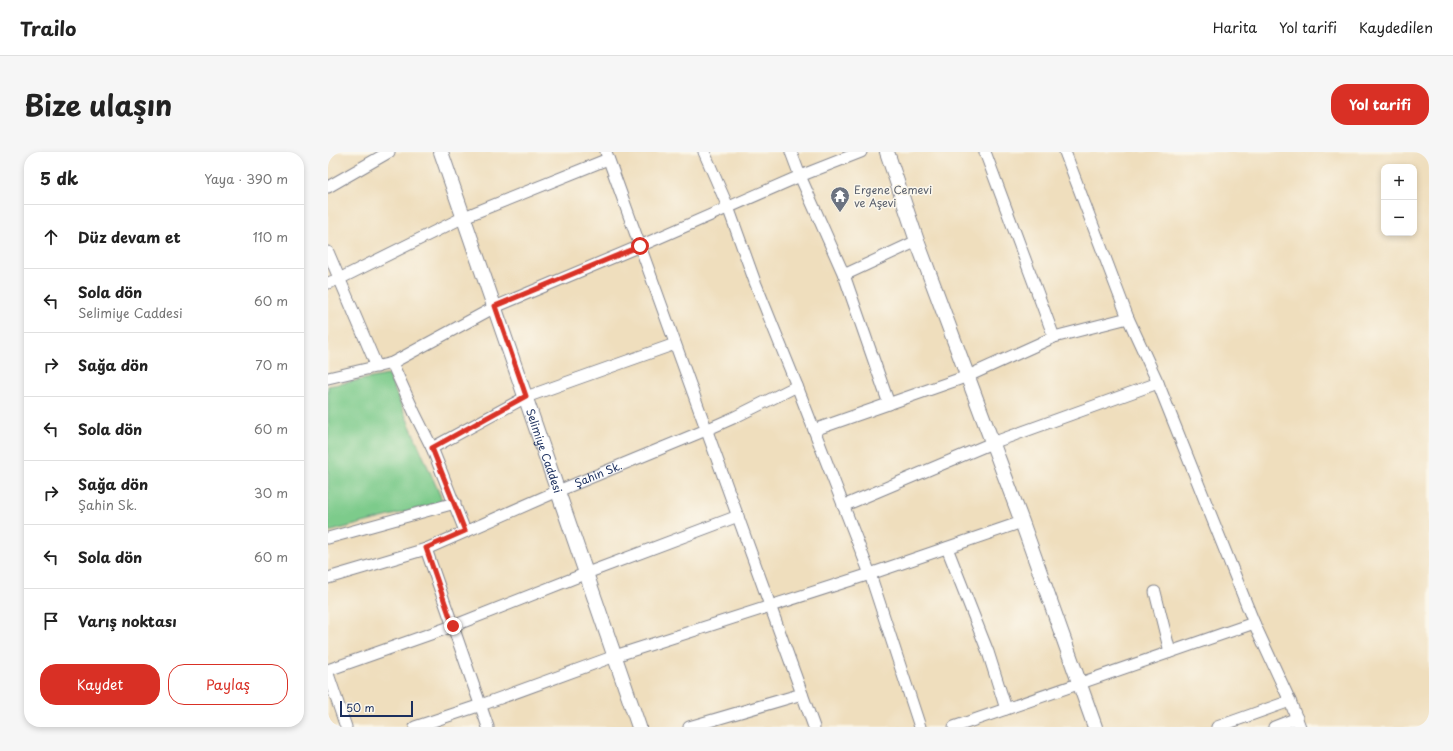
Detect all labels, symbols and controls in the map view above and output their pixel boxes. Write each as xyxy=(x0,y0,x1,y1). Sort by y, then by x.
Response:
text: Trailo xyxy=(20,14,76,42)
text: Harita xyxy=(1213,17,1257,38)
text: Yol tarifi xyxy=(1279,17,1337,38)
text: Kaydedilen xyxy=(1359,17,1433,38)
text: Bize ulaşın xyxy=(24,83,172,126)
button: Yol tarifi xyxy=(1331,84,1429,125)
map controls xyxy=(1381,164,1417,236)
button: + xyxy=(1381,164,1417,200)
text: 5 dk xyxy=(40,165,78,191)
text: Yaya · 390 m xyxy=(204,169,288,188)
place label: Ergene Cemevi ve Aşevi xyxy=(854,181,932,211)
temple icon: Ergene Cemevi ve Aşevi xyxy=(829,185,851,213)
button: − xyxy=(1381,200,1417,236)
text: Düz devam et xyxy=(78,225,181,248)
icon: ahead xyxy=(40,226,62,248)
text: 110 m xyxy=(253,227,288,246)
route start xyxy=(631,237,649,255)
text: Sola dön xyxy=(78,280,142,303)
icon: left xyxy=(40,290,62,312)
text: 60 m xyxy=(254,291,288,310)
text: Selimiye Caddesi xyxy=(78,303,183,322)
text: Sağa dön xyxy=(78,353,148,376)
icon: right xyxy=(40,354,62,376)
text: 70 m xyxy=(255,355,288,374)
street label: Selimiye Caddesi xyxy=(522,406,567,495)
text: Sola dön xyxy=(78,417,142,440)
icon: left xyxy=(40,418,62,440)
text: 60 m xyxy=(254,419,288,438)
street label: Şahin Sk. xyxy=(572,456,625,491)
text: Sağa dön xyxy=(78,472,148,495)
icon: right xyxy=(40,482,62,504)
text: 30 m xyxy=(254,483,288,502)
text: Şahin Sk. xyxy=(78,495,137,514)
text: Sola dön xyxy=(78,545,142,568)
icon: left xyxy=(40,546,62,568)
text: 60 m xyxy=(254,547,288,566)
text: Varış noktası xyxy=(78,609,177,632)
icon: arrive xyxy=(40,610,62,632)
route end xyxy=(444,617,462,635)
button: Kaydet xyxy=(40,664,160,705)
button: Paylaş xyxy=(168,664,288,705)
scale bar xyxy=(340,699,413,718)
text: 50 m xyxy=(346,699,375,716)

